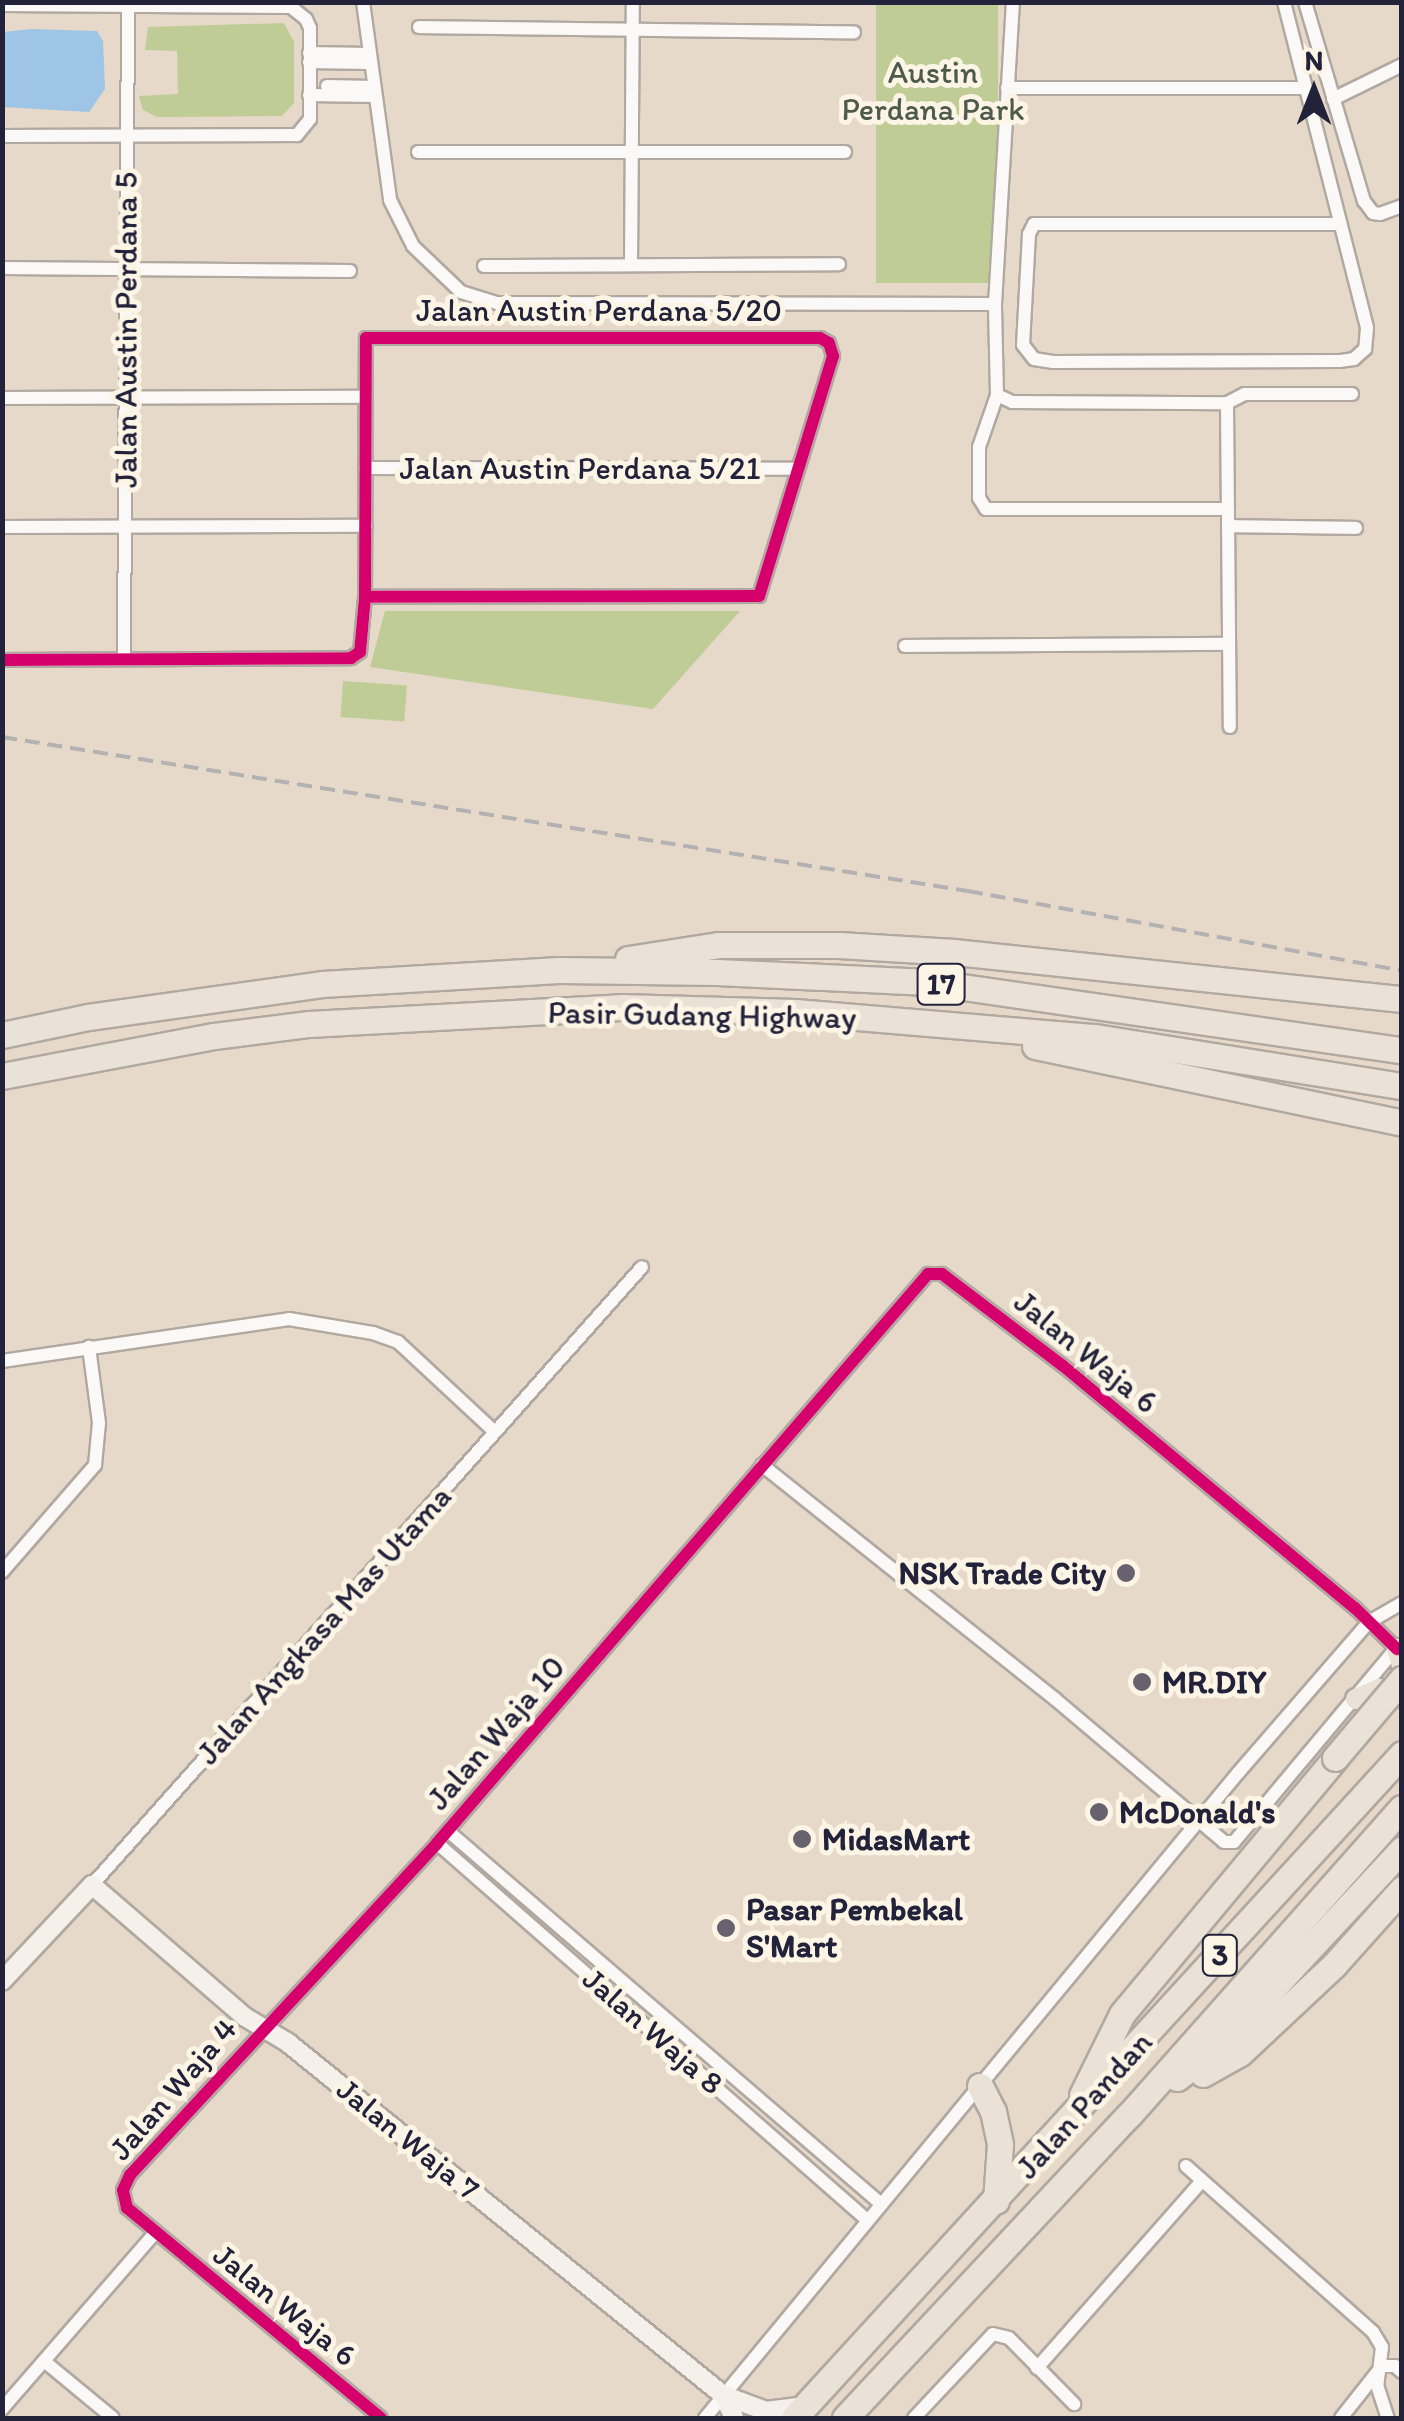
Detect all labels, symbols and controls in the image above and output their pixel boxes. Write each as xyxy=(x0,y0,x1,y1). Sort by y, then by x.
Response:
north arrow xyxy=(1264,40,1364,140)
text: N xyxy=(1305,43,1323,77)
park label: Austin Perdana Park xyxy=(841,54,1025,129)
street label: Jalan Austin Perdana 5 xyxy=(107,172,145,488)
street label: Jalan Austin Perdana 5/20 xyxy=(416,291,782,329)
street label: Jalan Austin Perdana 5/21 xyxy=(400,449,760,487)
road number: 17 xyxy=(916,959,966,1009)
street label: Pasir Gudang Highway xyxy=(549,993,855,1037)
street label: Jalan Waja 6 xyxy=(1007,1283,1165,1421)
street label: Jalan Angkasa Mas Utama xyxy=(189,1478,459,1772)
place label: NSK Trade City xyxy=(898,1554,1106,1592)
marker: NSK Trade City xyxy=(1115,1562,1137,1584)
street label: Jalan Waja 10 xyxy=(420,1649,572,1817)
place label: MR.DIY xyxy=(1162,1663,1266,1701)
marker: MR.DIY xyxy=(1131,1671,1153,1693)
place label: McDonald's xyxy=(1119,1793,1276,1831)
marker: McDonald's xyxy=(1088,1801,1110,1823)
place label: MidasMart xyxy=(822,1820,970,1858)
marker: MidasMart xyxy=(791,1828,813,1850)
place label: Pasar Pembekal S'Mart xyxy=(746,1891,963,1966)
marker: Pasar Pembekal S'Mart xyxy=(715,1917,737,1939)
road number: 3 xyxy=(1200,1930,1240,1980)
street label: Jalan Waja 8 xyxy=(576,1960,730,2102)
street label: Jalan Waja 4 xyxy=(102,2011,244,2167)
street label: Jalan Pandan xyxy=(1008,2024,1160,2186)
street label: Jalan Waja 7 xyxy=(330,2071,486,2207)
street label: Jalan Waja 6 xyxy=(206,2236,364,2374)

